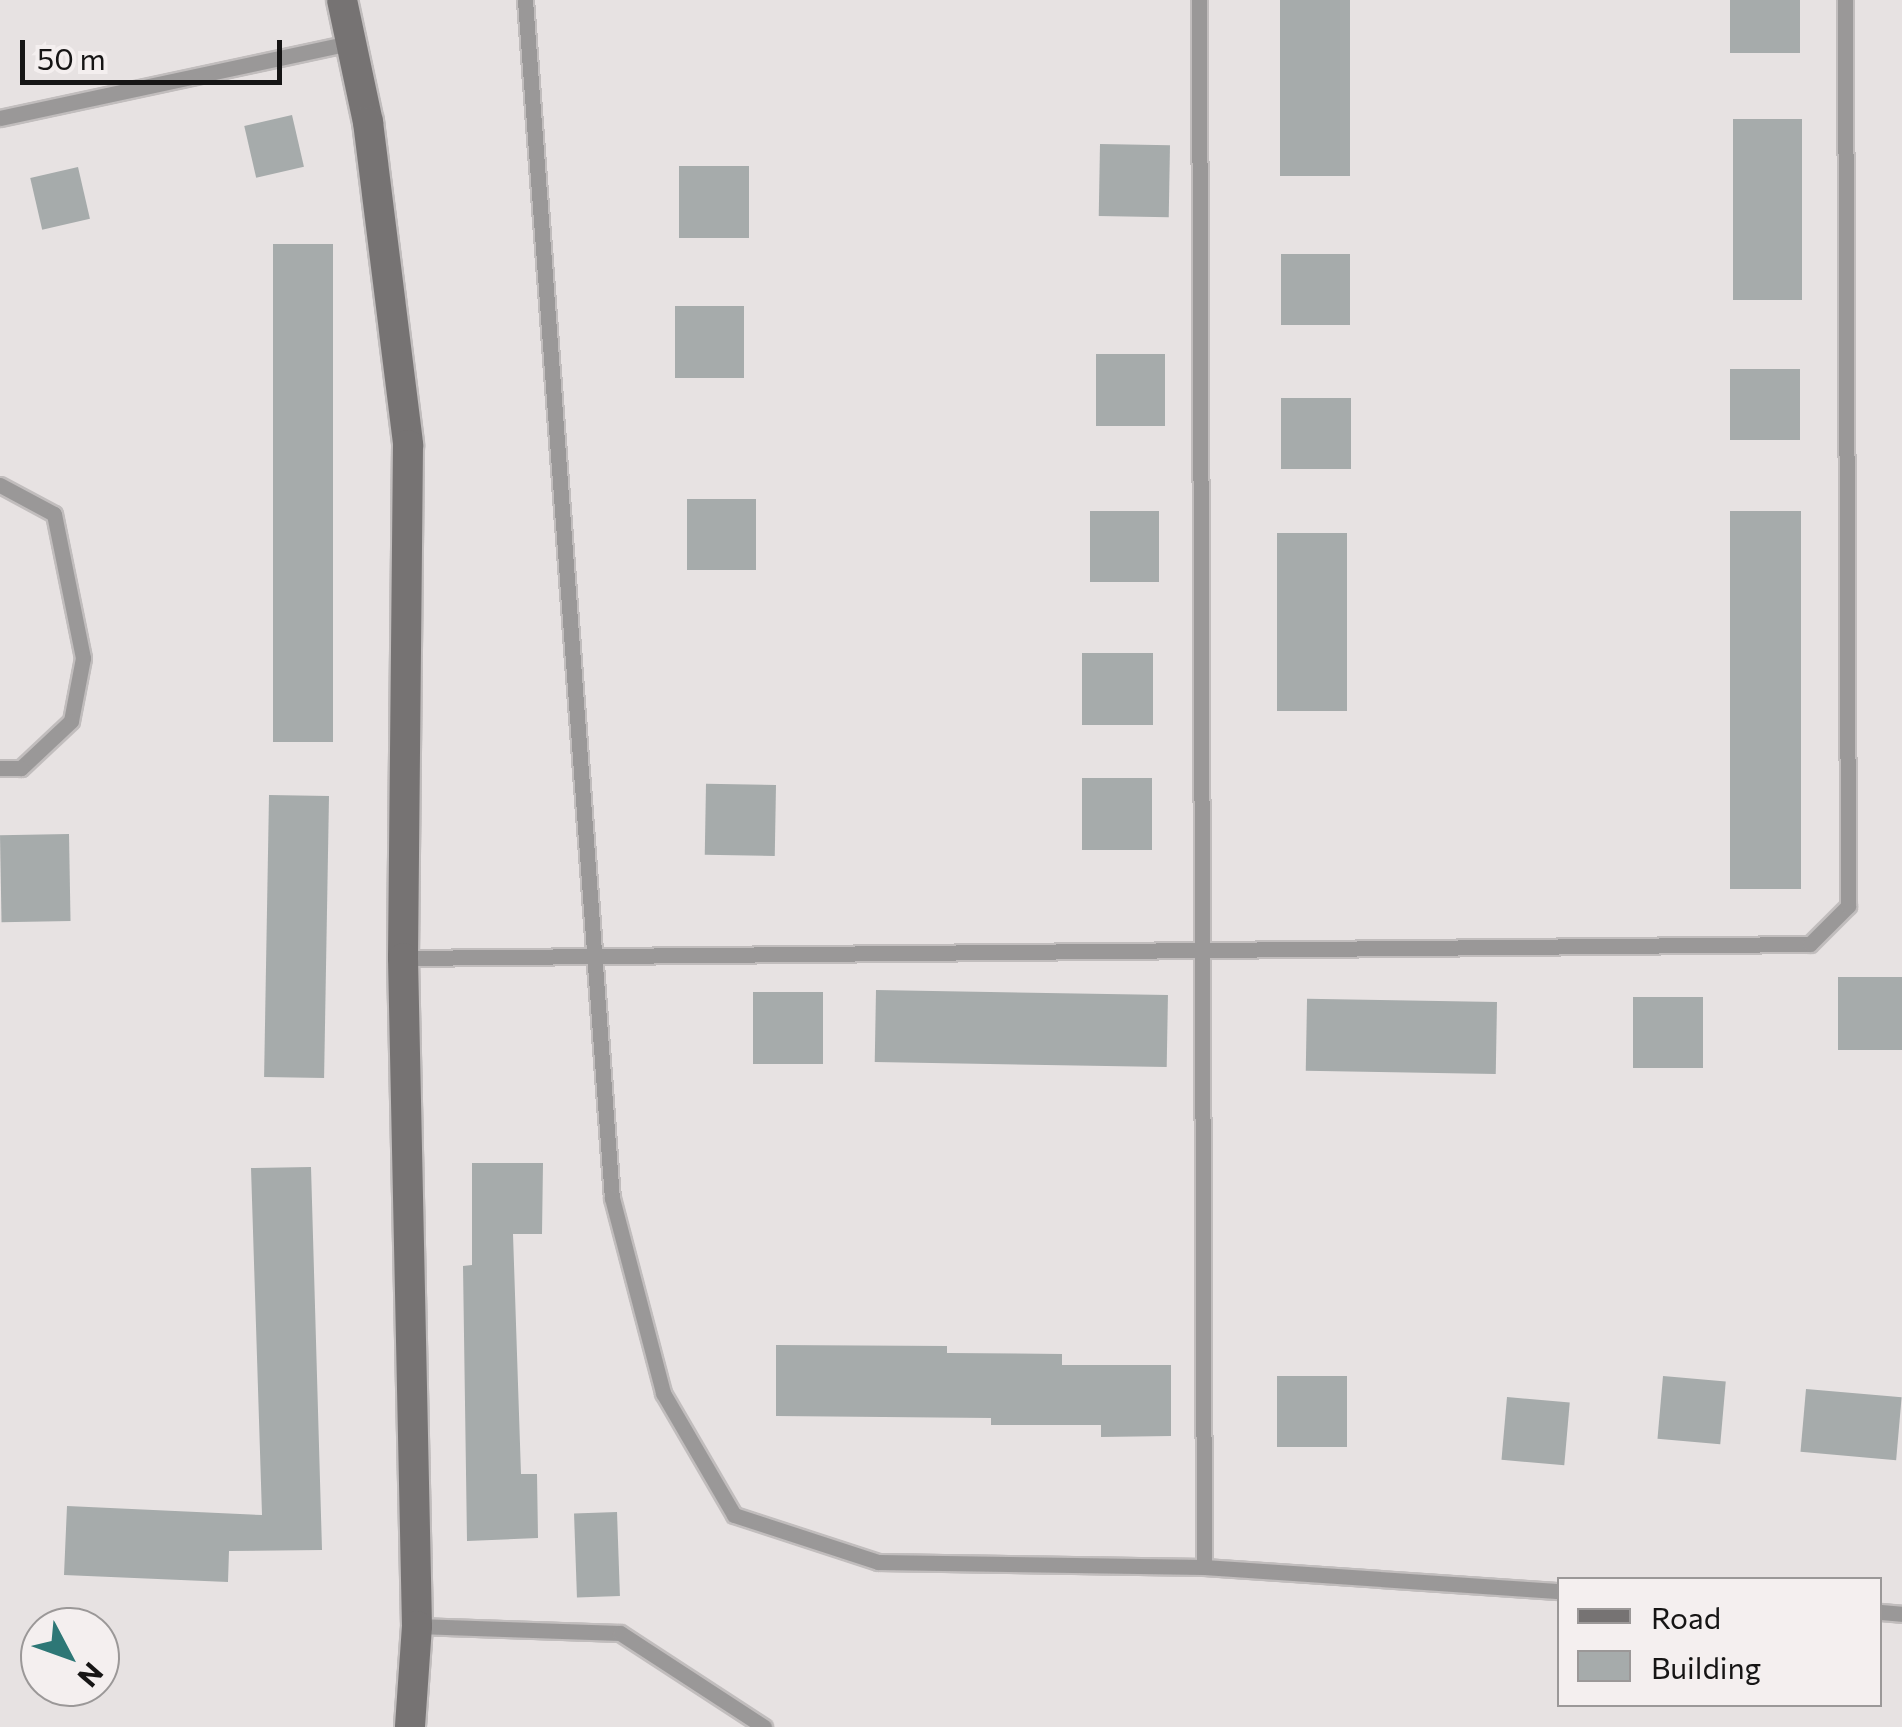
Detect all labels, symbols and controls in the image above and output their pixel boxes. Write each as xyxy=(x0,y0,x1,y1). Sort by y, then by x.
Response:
scale bar xyxy=(25,20,288,82)
text: 50 m xyxy=(37,39,106,76)
legend xyxy=(1557,1577,1882,1707)
text: Road xyxy=(1651,1598,1721,1635)
north arrow xyxy=(20,1607,120,1707)
text: Building xyxy=(1651,1648,1761,1685)
text: N xyxy=(71,1656,111,1694)

